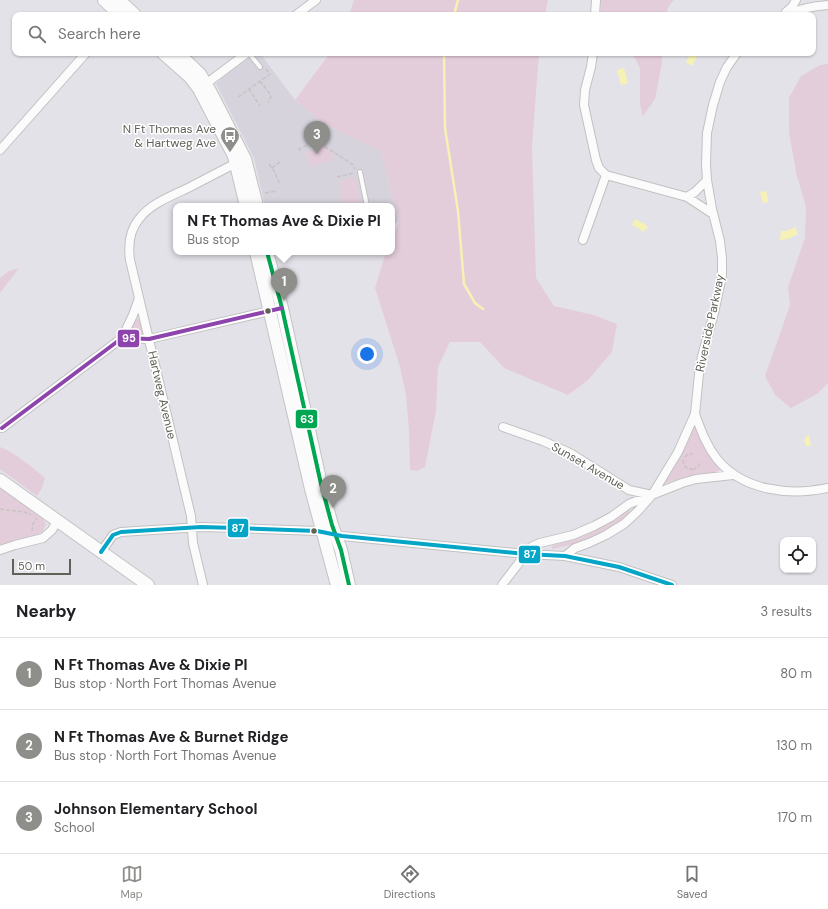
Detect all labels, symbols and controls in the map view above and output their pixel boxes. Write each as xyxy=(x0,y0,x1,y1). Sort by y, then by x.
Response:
search box xyxy=(12,12,816,56)
icon: search xyxy=(26,23,48,45)
text: Search here xyxy=(58,24,141,44)
place label: N Ft Thomas Ave & Hartweg Ave xyxy=(123,121,216,151)
pin: 3 xyxy=(304,121,330,154)
bus stop icon: N Ft Thomas Ave & Hartweg Ave xyxy=(219,125,241,153)
popup xyxy=(173,203,395,255)
text: N Ft Thomas Ave & Dixie Pl xyxy=(187,211,381,231)
text: Bus stop xyxy=(187,231,240,248)
pin: 1 xyxy=(271,268,297,301)
street label: Riverside Parkway xyxy=(692,272,728,373)
unlabelled marker xyxy=(263,306,273,316)
line badge: 95 xyxy=(117,329,140,348)
text: 95 xyxy=(122,331,136,345)
your location xyxy=(357,344,377,364)
street label: Hartweg Avenue xyxy=(144,349,180,441)
line badge: 63 xyxy=(295,409,318,429)
text: 63 xyxy=(300,412,314,426)
street label: Sunset Avenue xyxy=(548,439,628,494)
pin: 2 xyxy=(320,475,346,508)
line badge: 87 xyxy=(227,518,249,538)
text: 87 xyxy=(232,521,244,535)
unlabelled marker xyxy=(309,526,319,536)
map controls xyxy=(780,537,816,573)
button: locate xyxy=(780,537,816,573)
line badge: 87 xyxy=(518,545,541,564)
text: 87 xyxy=(524,547,536,561)
scale bar xyxy=(12,557,71,576)
text: 50 m xyxy=(18,559,45,573)
text: Nearby xyxy=(16,600,76,622)
text: 3 results xyxy=(760,603,812,620)
text: N Ft Thomas Ave & Dixie Pl xyxy=(54,655,247,675)
text: 1 xyxy=(27,665,31,682)
text: 80 m xyxy=(780,665,812,682)
text: Bus stop · North Fort Thomas Avenue xyxy=(54,675,276,692)
text: N Ft Thomas Ave & Burnet Ridge xyxy=(54,727,289,747)
text: 2 xyxy=(25,737,33,754)
text: 130 m xyxy=(776,737,812,754)
text: Bus stop · North Fort Thomas Avenue xyxy=(54,747,276,764)
text: Johnson Elementary School xyxy=(54,799,258,819)
text: 3 xyxy=(25,809,33,826)
text: 170 m xyxy=(777,809,812,826)
text: School xyxy=(54,819,95,836)
tab: Map xyxy=(121,863,143,901)
tab: Directions xyxy=(384,863,436,901)
tab: Saved xyxy=(677,863,707,901)

